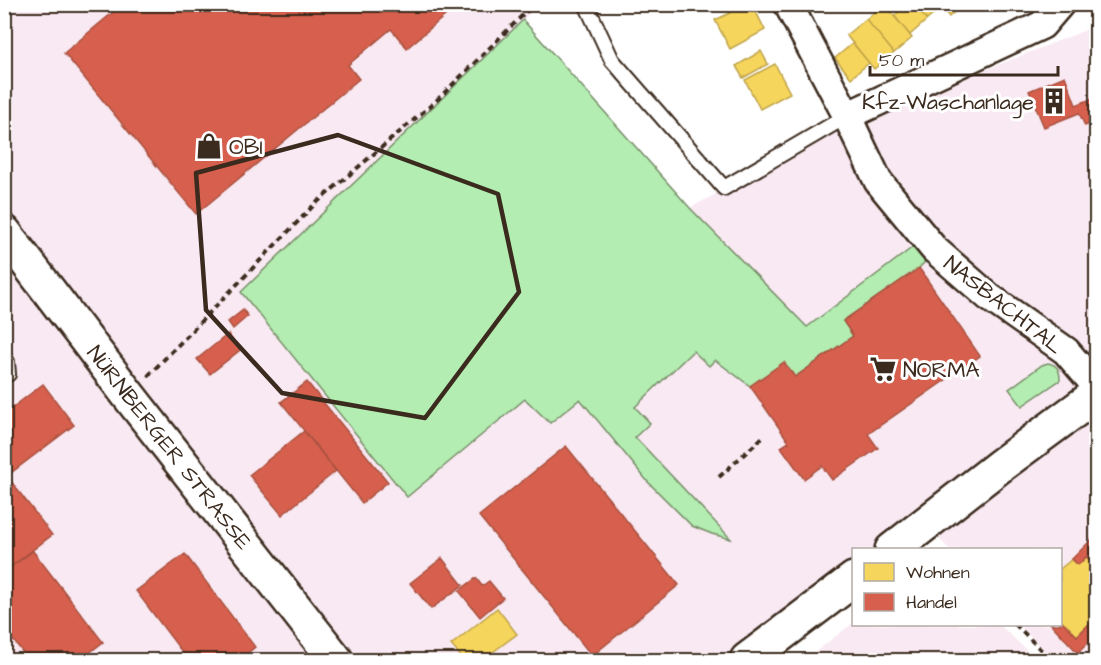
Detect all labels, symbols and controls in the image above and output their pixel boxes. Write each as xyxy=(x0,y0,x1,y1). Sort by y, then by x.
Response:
scale bar xyxy=(870,39,1058,77)
text: 50 m xyxy=(879,48,924,73)
building icon: Kfz-Waschanlage xyxy=(1039,86,1069,116)
place label: Kfz-Waschanlage xyxy=(862,87,1034,119)
shop icon: OBI xyxy=(194,131,224,161)
place label: OBI xyxy=(229,132,263,163)
street label: NASBACHTAL xyxy=(937,249,1069,362)
street label: NÜRNBERGER STRASSE xyxy=(79,339,258,557)
supermarket icon: NORMA xyxy=(868,354,898,384)
place label: NORMA xyxy=(903,355,980,386)
legend xyxy=(852,548,1062,626)
text: Wohnen xyxy=(906,560,970,585)
text: Handel xyxy=(906,590,957,615)

